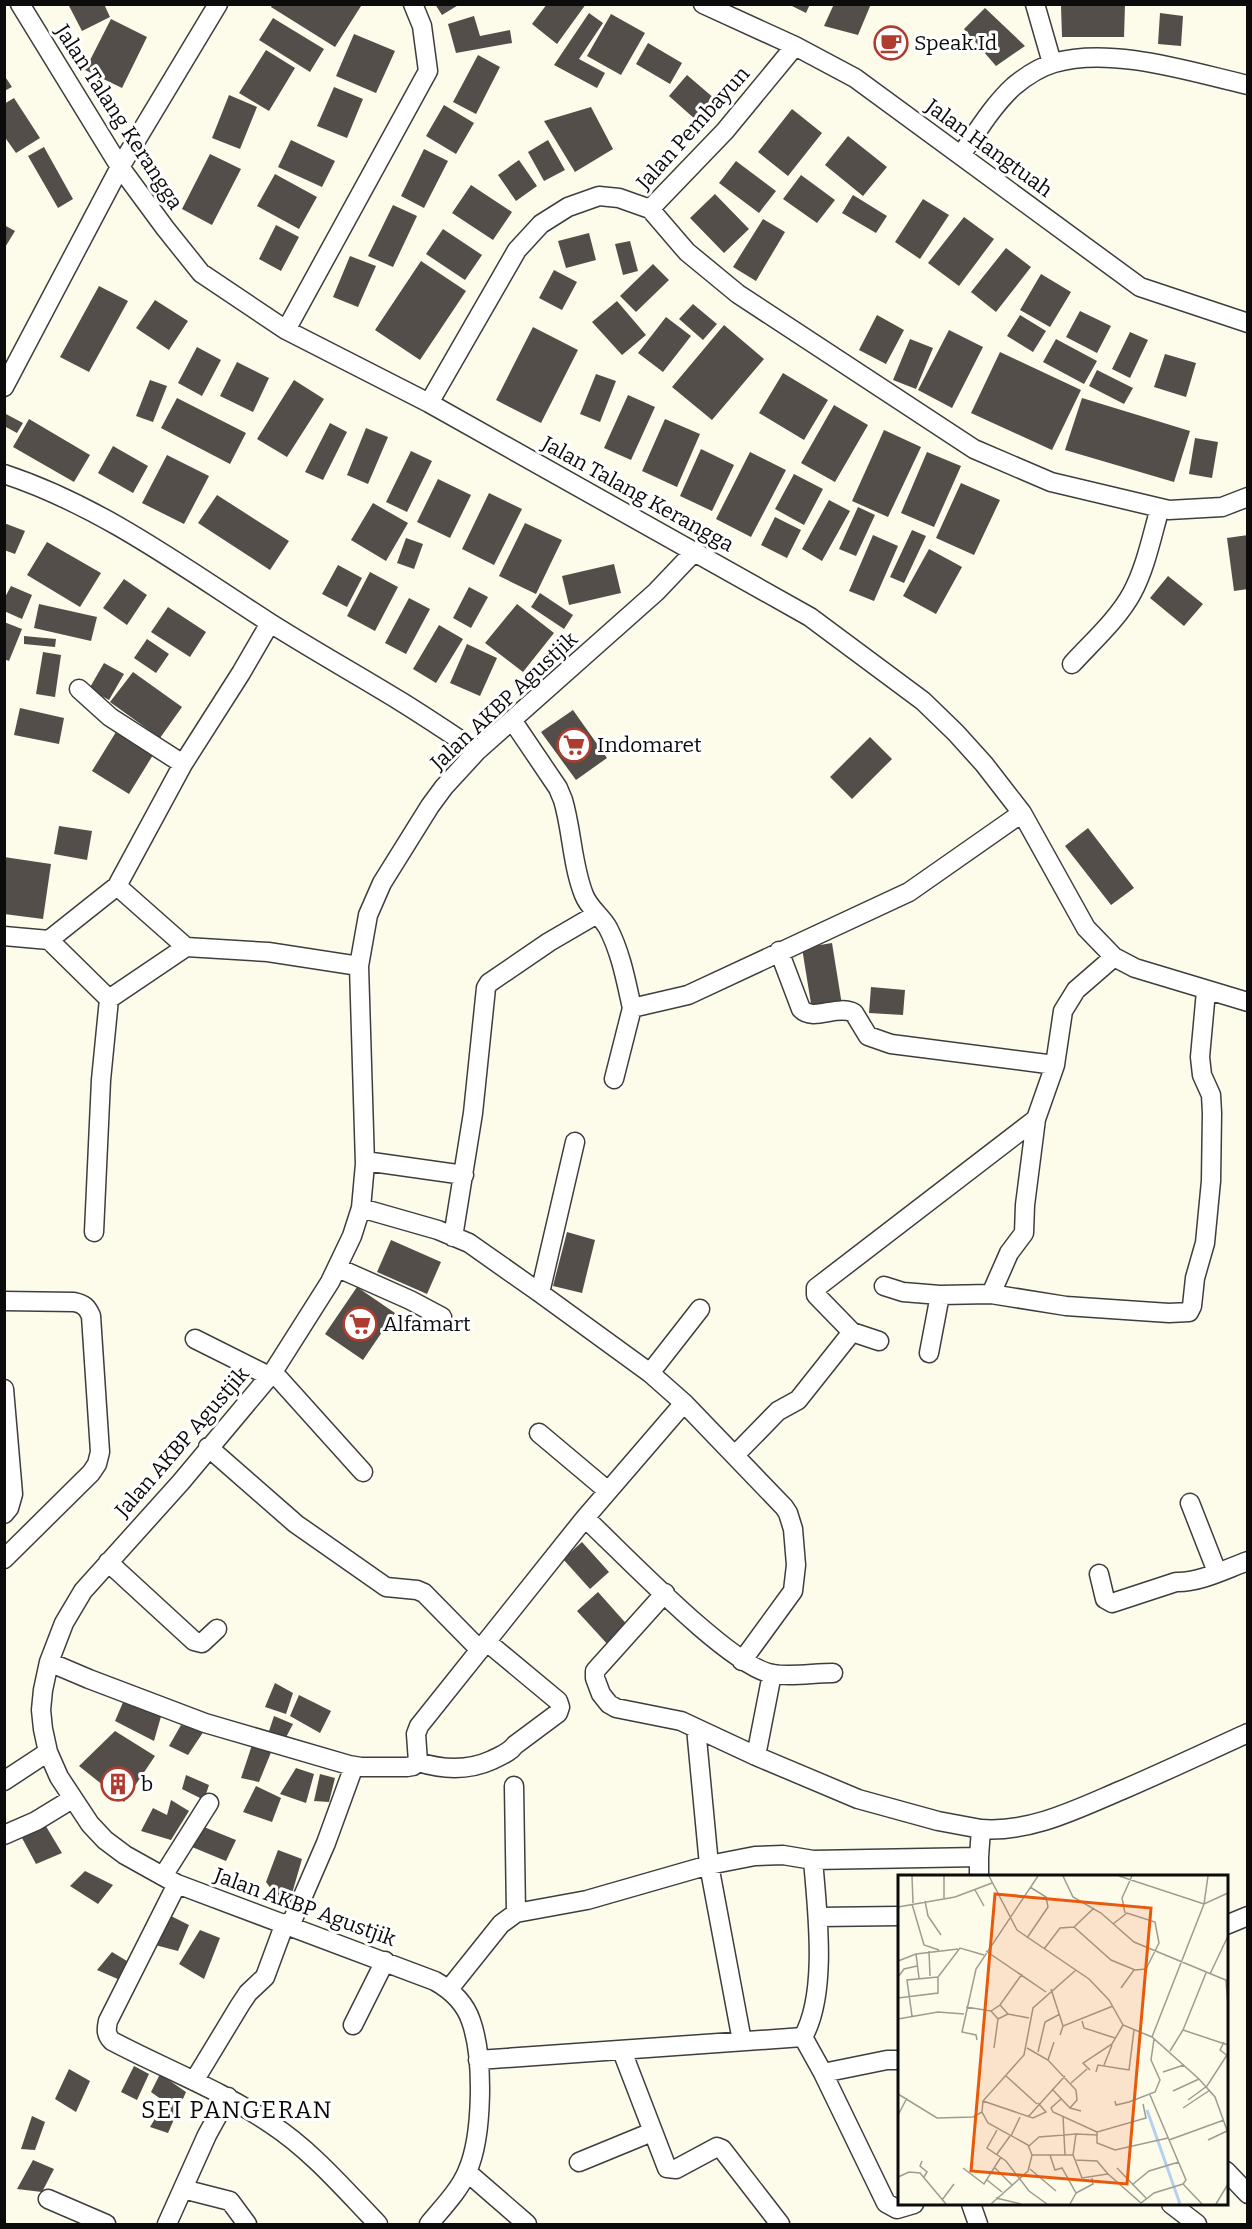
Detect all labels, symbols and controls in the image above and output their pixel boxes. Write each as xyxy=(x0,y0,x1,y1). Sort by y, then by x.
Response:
street label: Jalan Talang Kerangga xyxy=(49,19,189,215)
cafe icon: Speak.Id xyxy=(873,25,909,61)
place label: Speak.Id xyxy=(914,30,997,56)
street label: Jalan Pembayun xyxy=(630,61,755,196)
street label: Jalan Hangtuah xyxy=(920,93,1058,203)
street label: Jalan Talang Kerangga xyxy=(537,430,739,558)
street label: Jalan AKBP Agustjik xyxy=(424,626,583,776)
supermarket icon: Indomaret xyxy=(556,727,592,763)
place label: Indomaret xyxy=(597,732,702,758)
supermarket icon: Alfamart xyxy=(342,1306,378,1342)
place label: Alfamart xyxy=(383,1311,471,1337)
street label: Jalan AKBP Agustjik xyxy=(109,1361,255,1523)
building icon: b xyxy=(100,1766,136,1802)
place label: b xyxy=(141,1771,153,1797)
street label: Jalan AKBP Agustjik xyxy=(210,1862,399,1952)
inset map xyxy=(898,1875,1228,2205)
district label: SEI PANGERAN xyxy=(141,2096,333,2124)

